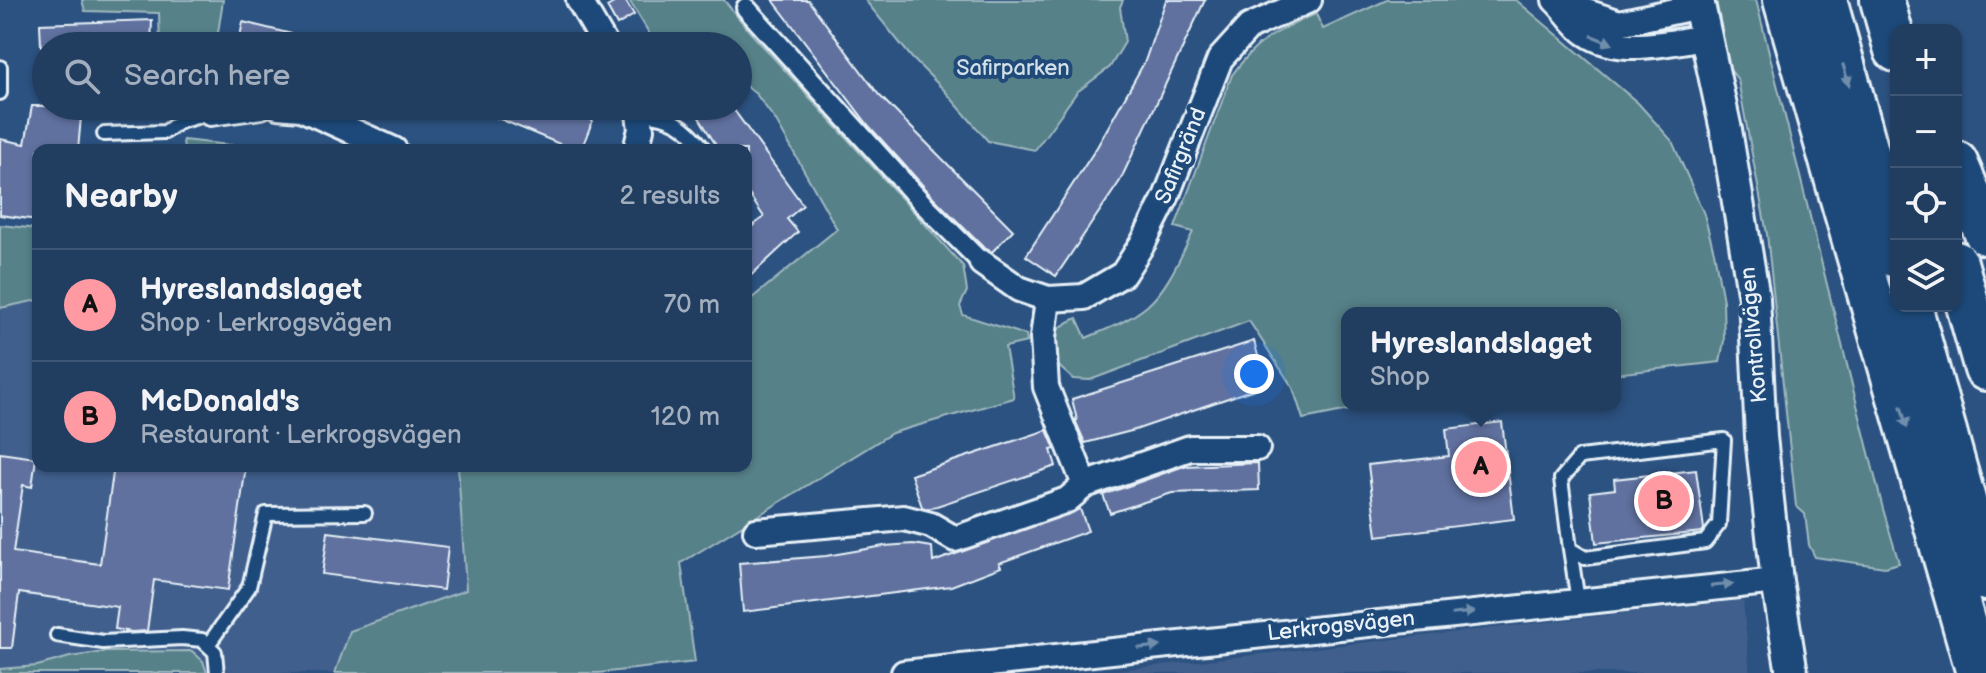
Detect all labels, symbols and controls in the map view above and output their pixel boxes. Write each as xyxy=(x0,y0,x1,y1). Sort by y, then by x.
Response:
map controls xyxy=(1890,24,1962,312)
button: + xyxy=(1890,24,1962,96)
search box xyxy=(32,32,752,120)
one-way arrow xyxy=(1590,34,1614,47)
icon: search xyxy=(60,54,104,98)
park label: Safirparken xyxy=(956,55,1070,82)
text: Search here xyxy=(124,58,290,94)
one-way arrow xyxy=(1840,63,1852,88)
button: − xyxy=(1890,96,1962,168)
street label: Safirgränd xyxy=(1149,104,1213,208)
button: locate xyxy=(1890,168,1962,240)
text: Nearby xyxy=(64,176,178,217)
text: 2 results xyxy=(620,181,720,212)
button: layers xyxy=(1890,240,1962,312)
street label: Kontrollvägen xyxy=(1735,266,1773,404)
text: Hyreslandslaget xyxy=(140,272,362,308)
text: A xyxy=(82,290,98,321)
text: 70 m xyxy=(663,290,720,321)
popup xyxy=(1341,307,1621,411)
text: Shop · Lerkrogsvägen xyxy=(140,308,392,339)
text: Hyreslandslaget xyxy=(1370,326,1592,362)
your location xyxy=(1234,354,1274,394)
text: Shop xyxy=(1370,362,1430,393)
text: McDonald's xyxy=(140,384,300,420)
text: B xyxy=(81,402,99,433)
text: 120 m xyxy=(651,402,720,433)
one-way arrow xyxy=(1898,405,1911,429)
text: Restaurant · Lerkrogsvägen xyxy=(140,420,462,451)
pin: A xyxy=(1455,437,1507,497)
pin: B xyxy=(1638,471,1690,531)
one-way arrow xyxy=(1709,579,1734,592)
street label: Lerkrogsvägen xyxy=(1266,605,1416,647)
one-way arrow xyxy=(1451,606,1476,619)
one-way arrow xyxy=(1137,640,1162,653)

